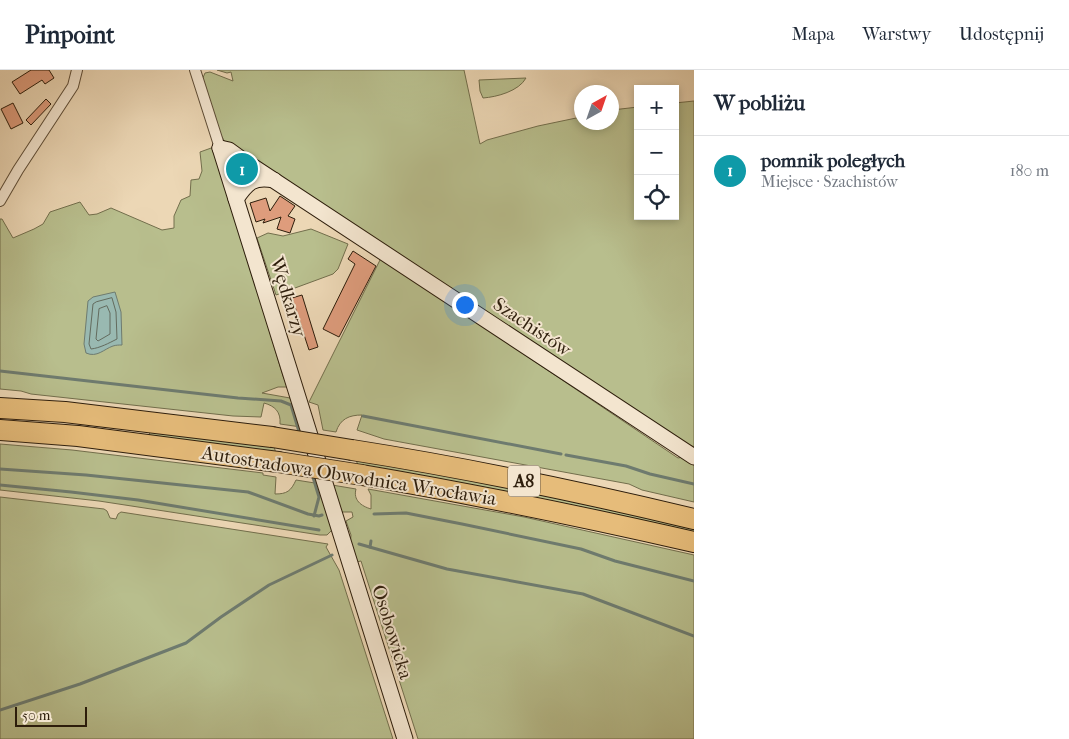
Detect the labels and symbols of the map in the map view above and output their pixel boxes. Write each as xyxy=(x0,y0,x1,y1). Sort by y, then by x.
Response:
north arrow xyxy=(574,85,619,130)
pin: 1 xyxy=(226,150,258,188)
street label: Wędkarzy xyxy=(265,253,311,340)
your location xyxy=(452,292,478,318)
street label: Szachistów xyxy=(489,293,576,361)
street label: Autostradowa Obwodnica Wrocławia xyxy=(199,442,498,510)
road number: A8 xyxy=(508,466,540,496)
street label: Osobowicka xyxy=(367,582,417,682)
scale bar xyxy=(15,704,88,727)

